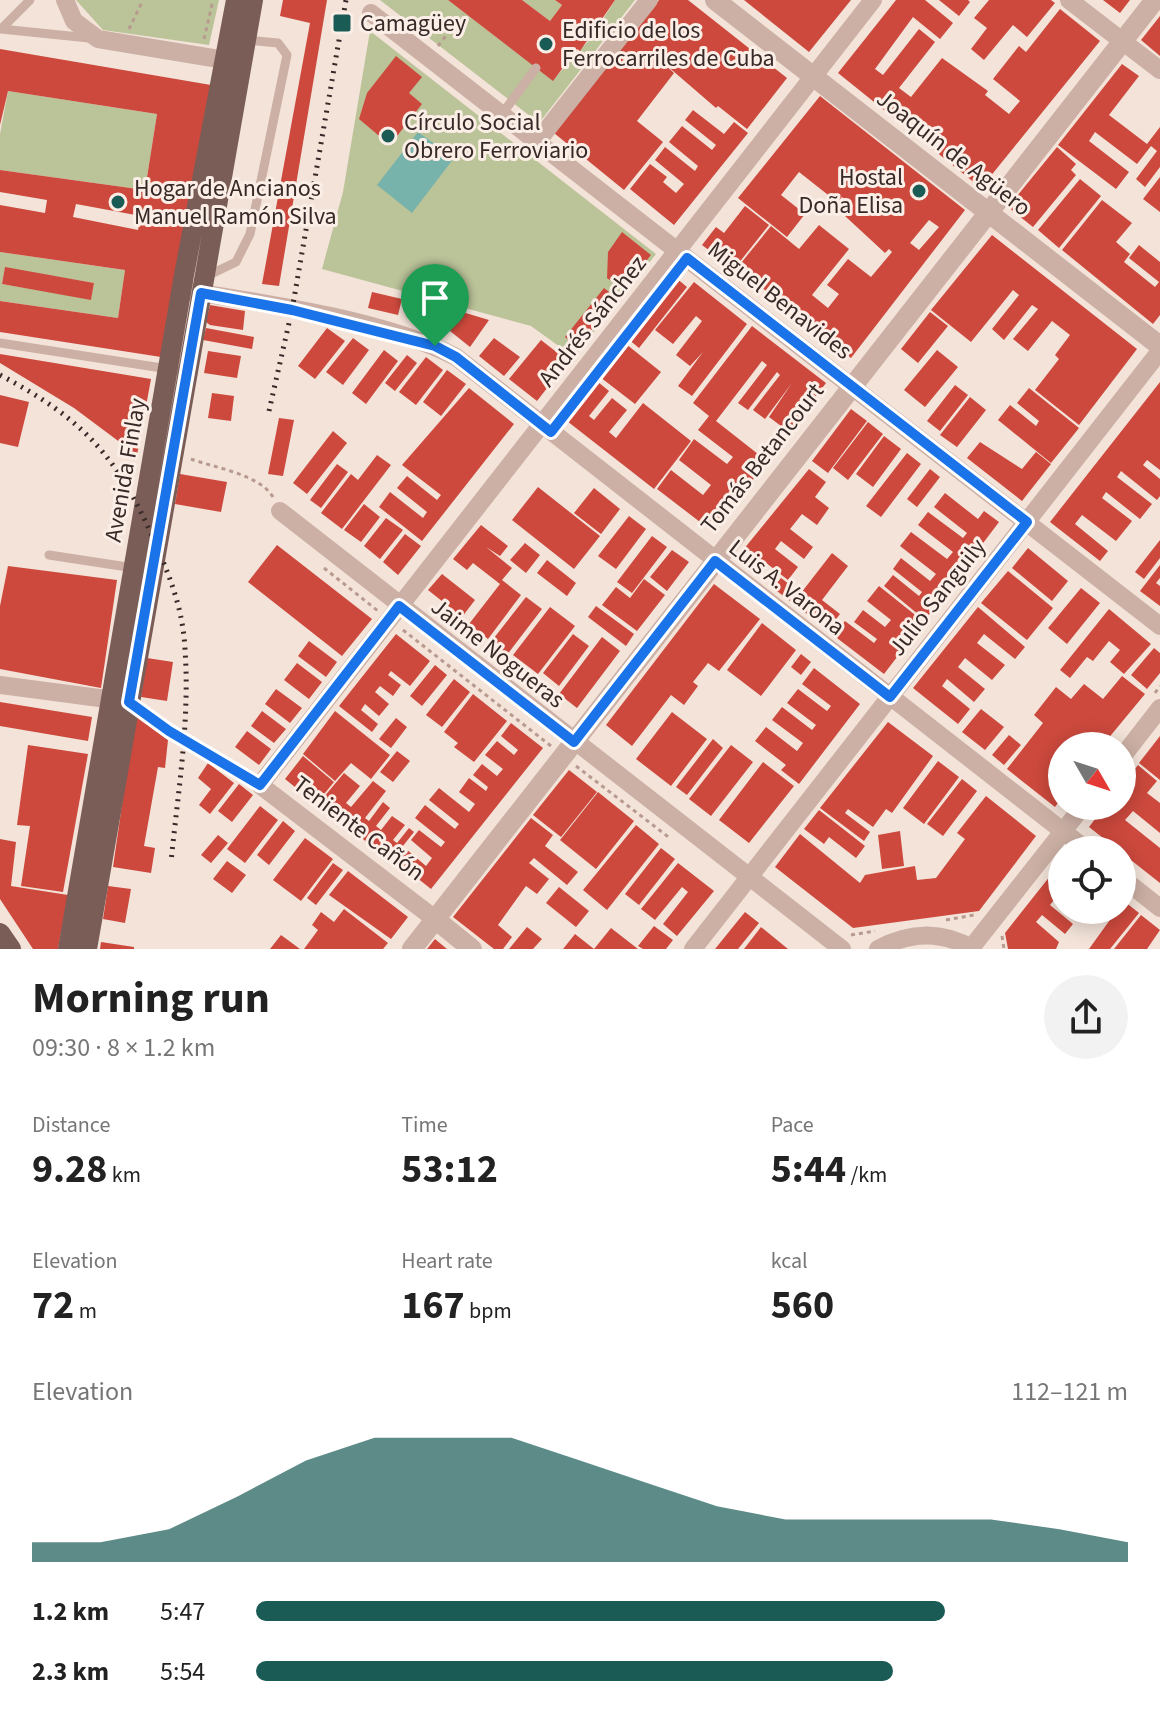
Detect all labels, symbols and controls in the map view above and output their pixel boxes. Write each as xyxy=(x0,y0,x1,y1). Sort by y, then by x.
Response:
place label: Camagüey xyxy=(360,6,466,41)
marker: Camagüey xyxy=(331,12,353,34)
place label: Edificio de los Ferrocarriles de Cuba xyxy=(562,13,775,76)
marker: Edificio de los Ferrocarriles de Cuba xyxy=(537,35,555,53)
street label: Joaquín de Agüero xyxy=(869,82,1038,225)
place label: Círculo Social Obrero Ferroviario xyxy=(404,105,588,168)
marker: Círculo Social Obrero Ferroviario xyxy=(379,127,397,145)
place label: Hostal Doña Elisa xyxy=(798,160,903,223)
place label: Hogar de Ancianos Manuel Ramón Silva xyxy=(134,171,337,234)
marker: Hostal Doña Elisa xyxy=(910,182,928,200)
marker: Hogar de Ancianos Manuel Ramón Silva xyxy=(109,193,127,211)
street label: Miguel Benavides xyxy=(700,233,859,368)
street label: Andrés Sánchez xyxy=(530,248,655,395)
pin xyxy=(401,264,469,346)
icon: arrive xyxy=(413,276,457,320)
street label: Tomás Betancourt xyxy=(692,376,832,541)
street label: Avenida Finlay xyxy=(96,395,155,545)
street label: Luis A. Varona xyxy=(721,531,852,644)
street label: Julio Sanguily xyxy=(880,531,995,664)
street label: Jaime Nogueras xyxy=(423,590,572,717)
north arrow xyxy=(1048,732,1136,820)
map controls xyxy=(1048,732,1136,924)
street label: Teniente Cañón xyxy=(286,767,432,890)
button: locate xyxy=(1048,836,1136,924)
text: Morning run xyxy=(32,967,270,1030)
button: share xyxy=(1044,975,1128,1059)
text: 09:30 · 8 × 1.2 km xyxy=(32,1029,215,1066)
text: Distance xyxy=(32,1109,110,1141)
text: Time xyxy=(401,1109,448,1141)
text: Pace xyxy=(771,1109,814,1141)
text: 9.28 xyxy=(32,1141,107,1198)
text: 53:12 xyxy=(401,1141,498,1198)
text: 5:44 xyxy=(771,1141,846,1198)
text: km xyxy=(107,1159,141,1191)
text: /km xyxy=(846,1159,887,1191)
text: Elevation xyxy=(32,1245,118,1277)
text: Heart rate xyxy=(401,1245,493,1277)
text: kcal xyxy=(771,1245,808,1277)
text: 72 xyxy=(32,1277,74,1334)
text: 167 xyxy=(401,1277,465,1334)
text: 560 xyxy=(771,1277,834,1334)
text: m xyxy=(74,1295,97,1327)
text: bpm xyxy=(465,1295,512,1327)
text: Elevation xyxy=(32,1373,133,1410)
text: 112–121 m xyxy=(1011,1373,1128,1410)
text: 1.2 km xyxy=(32,1593,109,1630)
text: 5:47 xyxy=(160,1593,205,1630)
text: 2.3 km xyxy=(32,1653,109,1690)
text: 5:54 xyxy=(160,1653,205,1690)

